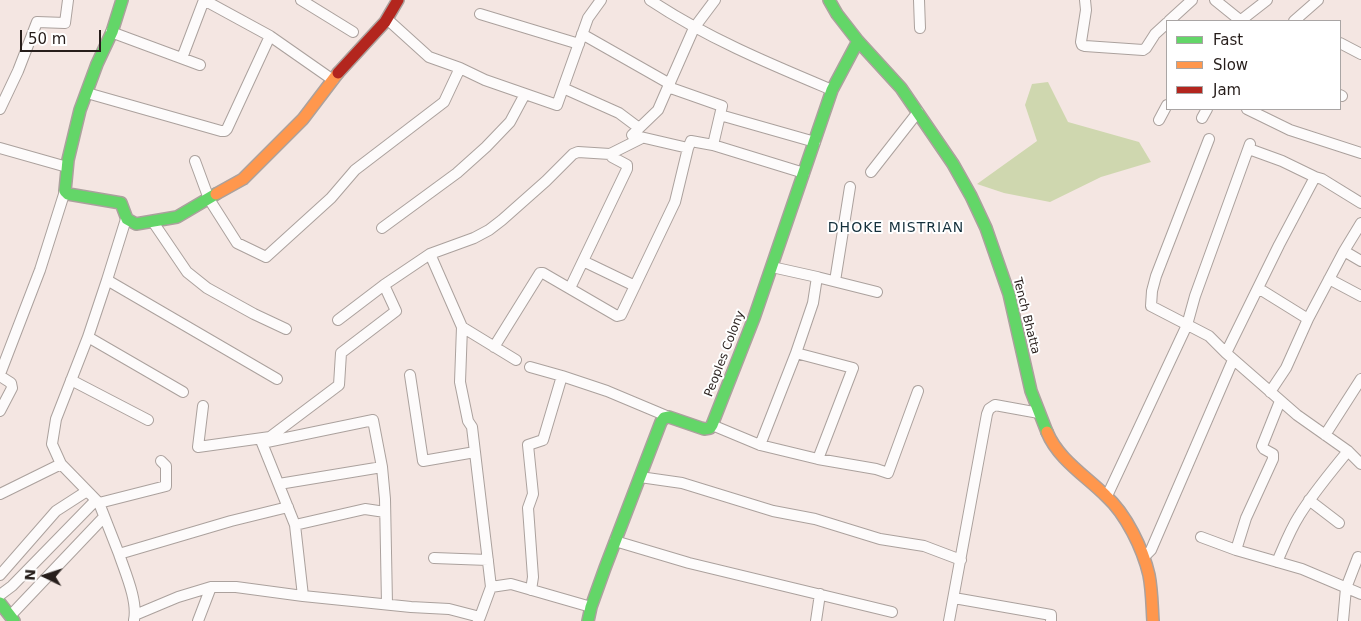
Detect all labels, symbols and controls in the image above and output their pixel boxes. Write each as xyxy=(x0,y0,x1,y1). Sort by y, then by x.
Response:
scale bar xyxy=(22,20,104,52)
legend xyxy=(1166,20,1341,110)
text: 50 m xyxy=(28,30,66,48)
text: Fast xyxy=(1213,31,1243,49)
text: Slow xyxy=(1213,56,1248,74)
text: Jam xyxy=(1213,81,1241,99)
district label: DHOKE MISTRIAN xyxy=(826,220,966,236)
street label: Tench Bhatta xyxy=(1010,276,1042,356)
street label: Peoples Colony xyxy=(702,309,748,399)
north arrow xyxy=(20,551,70,601)
text: N xyxy=(22,569,38,581)

